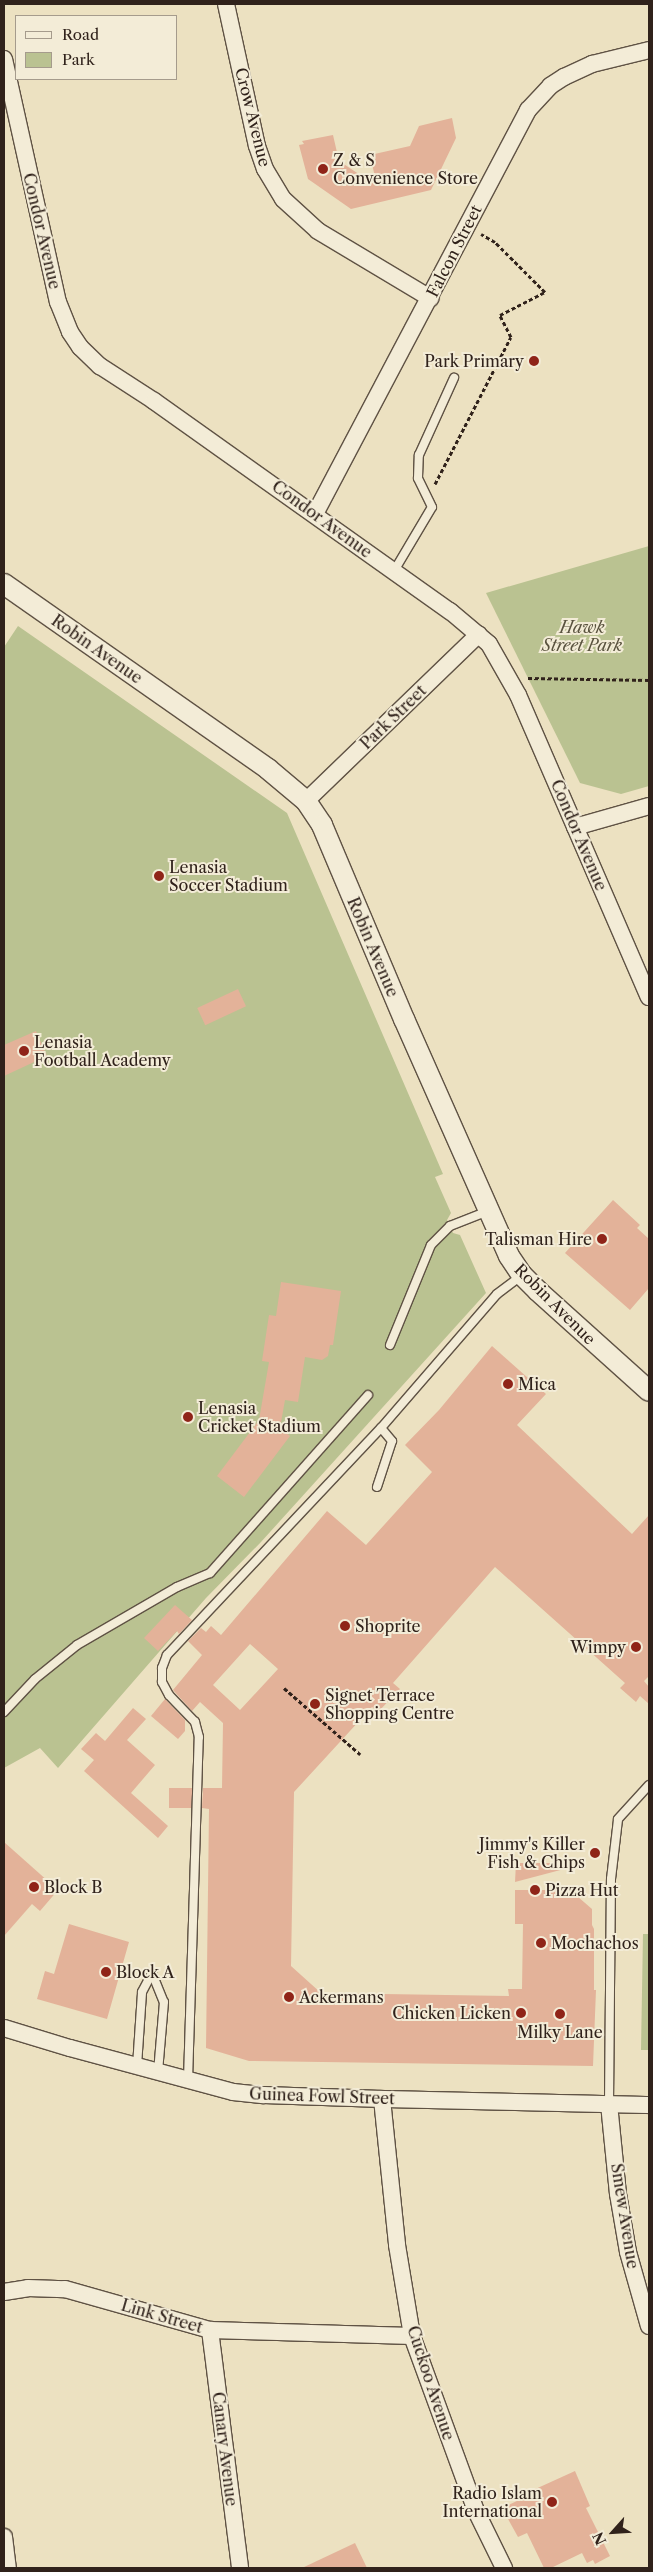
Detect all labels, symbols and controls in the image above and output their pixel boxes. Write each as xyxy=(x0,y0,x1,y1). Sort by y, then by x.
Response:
legend xyxy=(15,15,178,80)
text: Road xyxy=(62,25,99,44)
text: Park xyxy=(62,50,95,69)
street label: Crow Avenue xyxy=(231,65,275,169)
place label: Z & S Convenience Store xyxy=(333,150,478,188)
marker: Z & S Convenience Store xyxy=(317,163,329,175)
street label: Condor Avenue xyxy=(19,171,65,291)
street label: Falcon Street xyxy=(423,202,485,300)
place label: Park Primary xyxy=(424,351,524,371)
marker: Park Primary xyxy=(528,355,540,367)
street label: Condor Avenue xyxy=(268,476,376,562)
street label: Robin Avenue xyxy=(48,610,146,688)
park label: Hawk Street Park xyxy=(542,617,622,655)
street label: Park Street xyxy=(356,681,430,753)
street label: Condor Avenue xyxy=(547,776,611,894)
place label: Lenasia Soccer Stadium xyxy=(169,857,288,895)
marker: Lenasia Soccer Stadium xyxy=(153,870,165,882)
street label: Robin Avenue xyxy=(343,894,403,1000)
place label: Lenasia Football Academy xyxy=(34,1032,171,1070)
marker: Lenasia Football Academy xyxy=(18,1045,30,1057)
place label: Talisman Hire xyxy=(485,1229,592,1249)
marker: Talisman Hire xyxy=(596,1233,608,1245)
street label: Robin Avenue xyxy=(510,1259,600,1349)
place label: Mica xyxy=(518,1374,556,1394)
marker: Mica xyxy=(502,1378,514,1390)
place label: Lenasia Cricket Stadium xyxy=(198,1398,321,1436)
marker: Lenasia Cricket Stadium xyxy=(182,1411,194,1423)
place label: Shoprite xyxy=(355,1616,420,1636)
marker: Shoprite xyxy=(339,1620,351,1632)
place label: Wimpy xyxy=(570,1637,626,1657)
marker: Wimpy xyxy=(630,1641,642,1653)
place label: Signet Terrace Shopping Centre xyxy=(325,1685,454,1723)
marker: Signet Terrace Shopping Centre xyxy=(309,1698,321,1710)
place label: Jimmy's Killer Fish & Chips xyxy=(479,1834,585,1872)
marker: Jimmy's Killer Fish & Chips xyxy=(589,1847,601,1859)
place label: Block B xyxy=(44,1877,103,1897)
place label: Pizza Hut xyxy=(545,1880,619,1900)
marker: Block B xyxy=(28,1881,40,1893)
marker: Pizza Hut xyxy=(529,1884,541,1896)
place label: Mochachos xyxy=(551,1933,639,1953)
marker: Mochachos xyxy=(535,1937,547,1949)
place label: Block A xyxy=(116,1962,175,1982)
marker: Block A xyxy=(100,1966,112,1978)
place label: Ackermans xyxy=(299,1987,384,2007)
marker: Ackermans xyxy=(283,1991,295,2003)
place label: Chicken Licken xyxy=(392,2003,511,2023)
marker: Chicken Licken xyxy=(515,2007,527,2019)
marker: Milky Lane xyxy=(554,2008,566,2020)
place label: Milky Lane xyxy=(517,2022,603,2042)
street label: Guinea Fowl Street xyxy=(249,2084,395,2108)
street label: Smew Avenue xyxy=(607,2161,643,2271)
street label: Link Street xyxy=(119,2295,205,2337)
street label: Cuckoo Avenue xyxy=(403,2323,459,2443)
street label: Canary Avenue xyxy=(208,2390,242,2508)
place label: Radio Islam International xyxy=(443,2483,542,2521)
marker: Radio Islam International xyxy=(546,2496,558,2508)
north arrow xyxy=(588,2507,638,2557)
text: N xyxy=(589,2529,610,2548)

